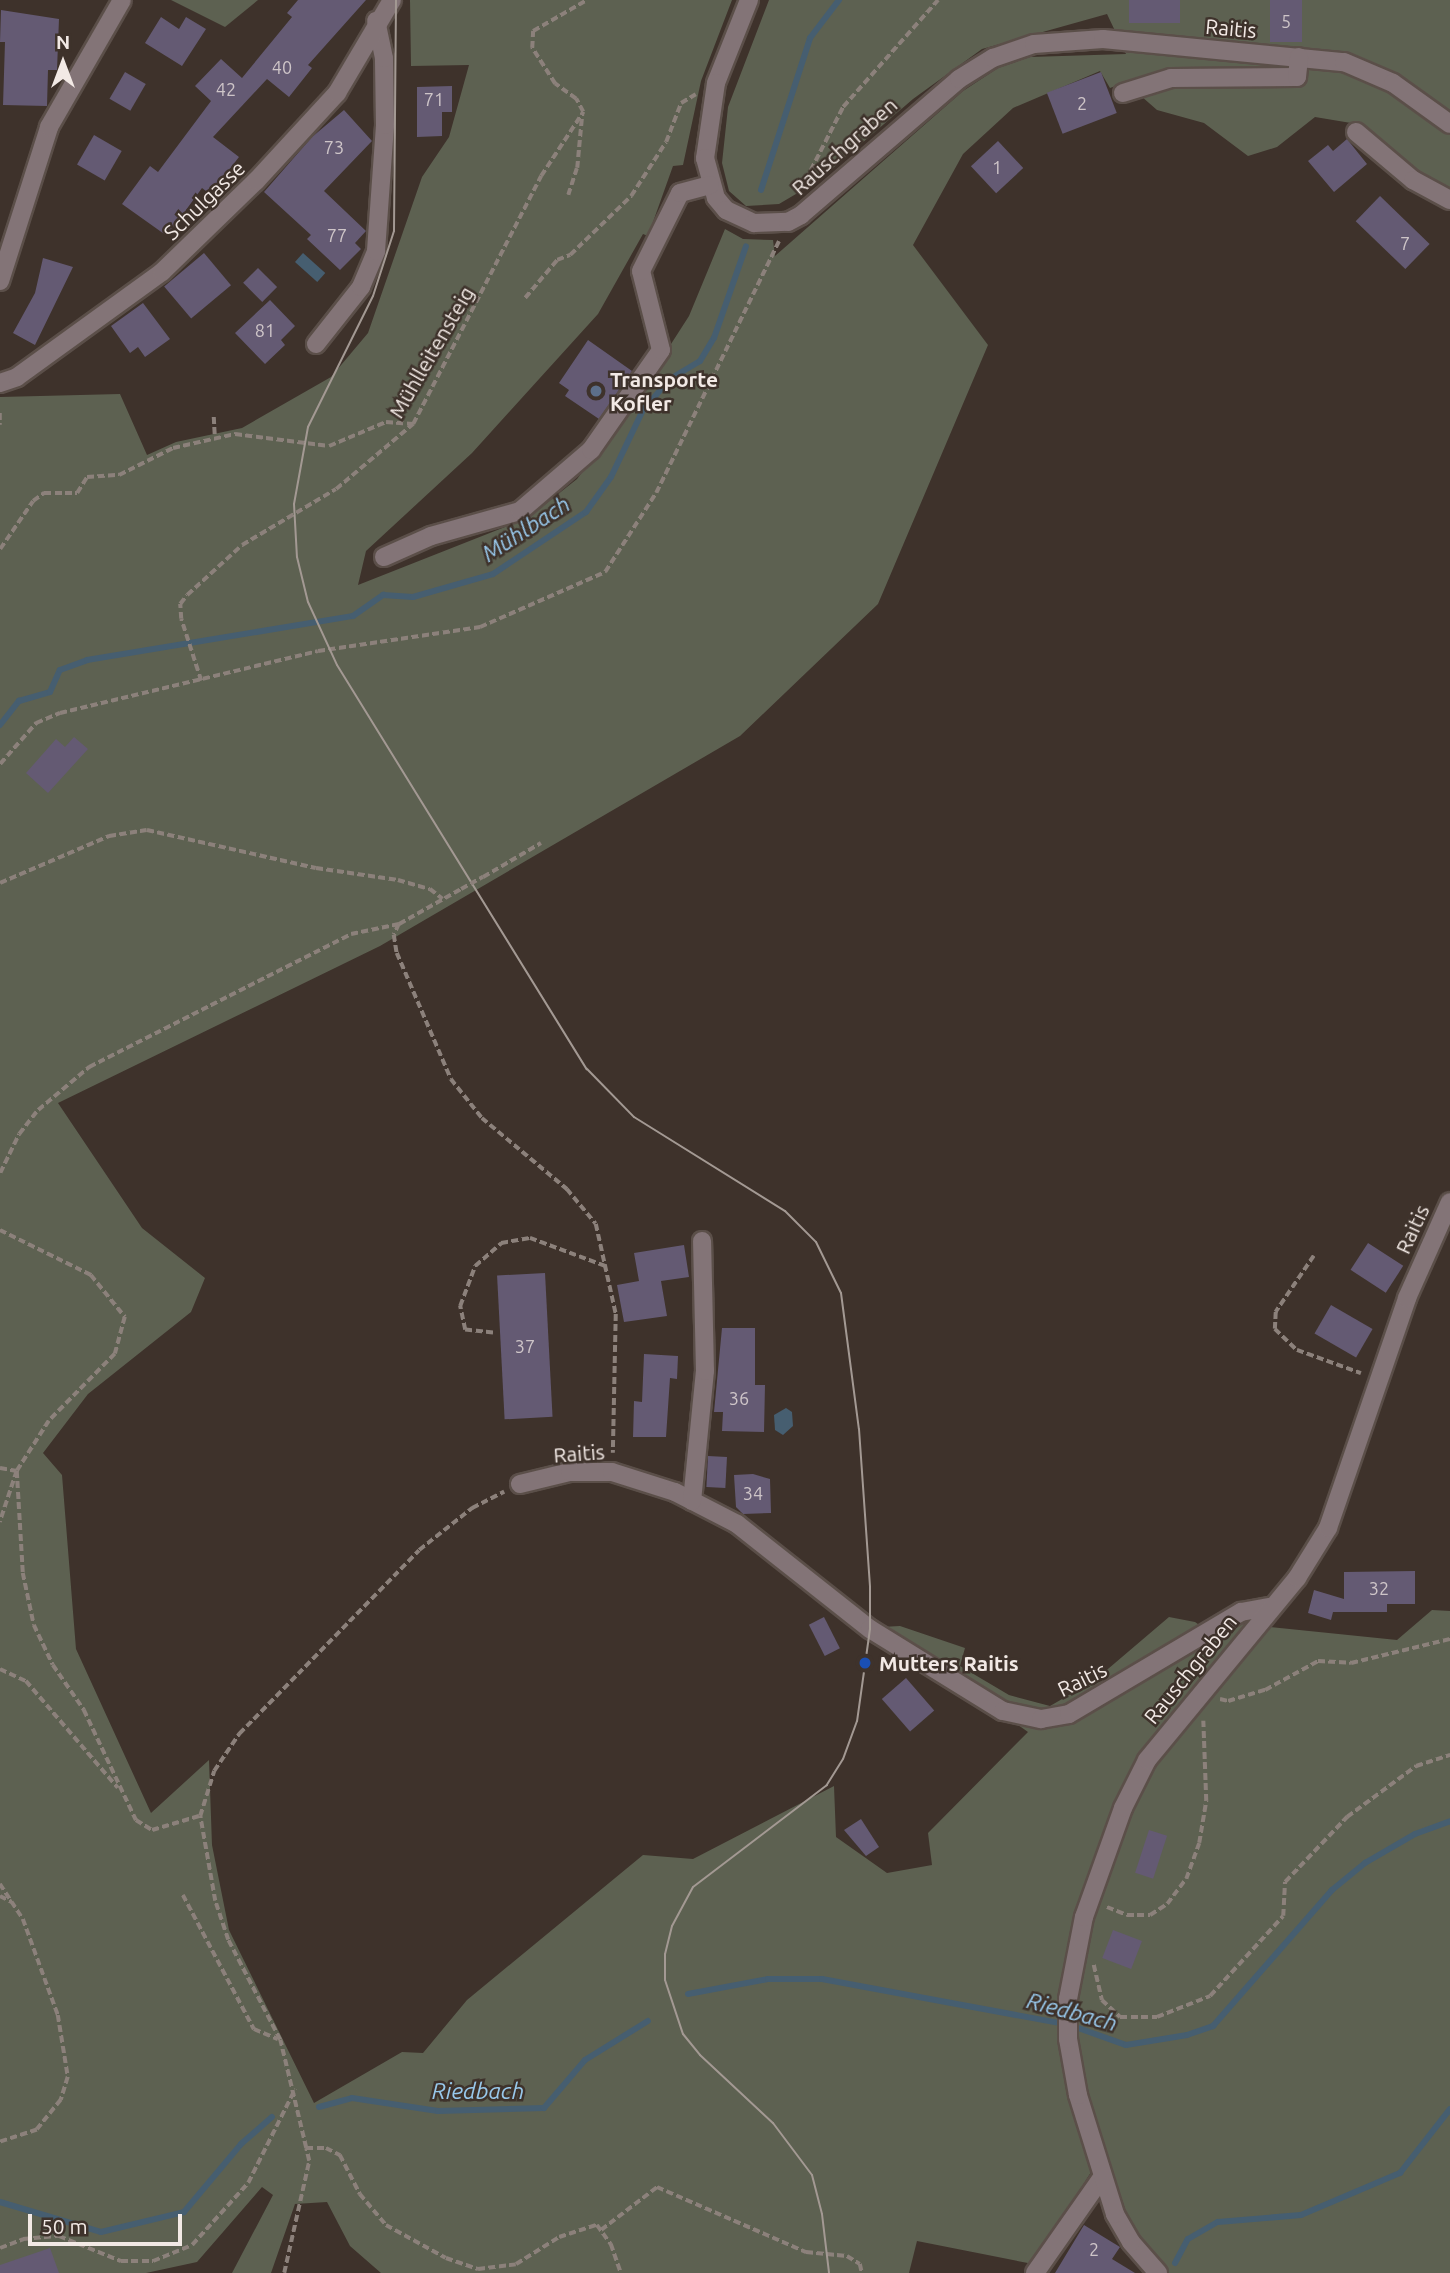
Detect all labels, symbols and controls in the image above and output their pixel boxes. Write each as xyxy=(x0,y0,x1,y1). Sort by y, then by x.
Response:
house number: 5 xyxy=(1281,10,1291,32)
street label: Raitis xyxy=(1204,13,1258,43)
north arrow xyxy=(28,28,98,98)
text: N xyxy=(56,31,70,53)
house number: 40 xyxy=(272,56,292,78)
house number: 42 xyxy=(216,78,236,100)
house number: 71 xyxy=(424,88,444,110)
street label: Rauschgraben xyxy=(786,92,902,200)
house number: 2 xyxy=(1077,92,1087,114)
house number: 73 xyxy=(324,136,344,158)
street label: Schulgasse xyxy=(158,155,250,245)
house number: 1 xyxy=(992,156,1002,178)
house number: 77 xyxy=(327,224,347,246)
house number: 7 xyxy=(1400,232,1410,254)
street label: Mühlleitensteig xyxy=(383,282,479,422)
house number: 81 xyxy=(255,319,275,341)
place label: Transporte Kofler xyxy=(610,366,718,416)
marker: Transporte Kofler xyxy=(588,383,604,399)
water label: Mühlbach xyxy=(477,490,575,568)
street label: Raitis xyxy=(1390,1200,1434,1258)
house number: 37 xyxy=(515,1335,535,1357)
house number: 36 xyxy=(729,1387,749,1409)
street label: Raitis xyxy=(552,1439,606,1467)
house number: 34 xyxy=(743,1482,763,1504)
house number: 32 xyxy=(1369,1577,1389,1599)
street label: Rauschgraben xyxy=(1138,1609,1242,1729)
place label: Mutters Raitis xyxy=(879,1650,1019,1676)
marker: Mutters Raitis xyxy=(857,1655,873,1671)
street label: Raitis xyxy=(1053,1656,1111,1702)
water label: Riedbach xyxy=(1024,1987,1120,2037)
water label: Riedbach xyxy=(432,2077,524,2105)
scale bar xyxy=(32,2200,186,2244)
text: 50 m xyxy=(41,2214,88,2238)
house number: 2 xyxy=(1089,2238,1099,2260)

